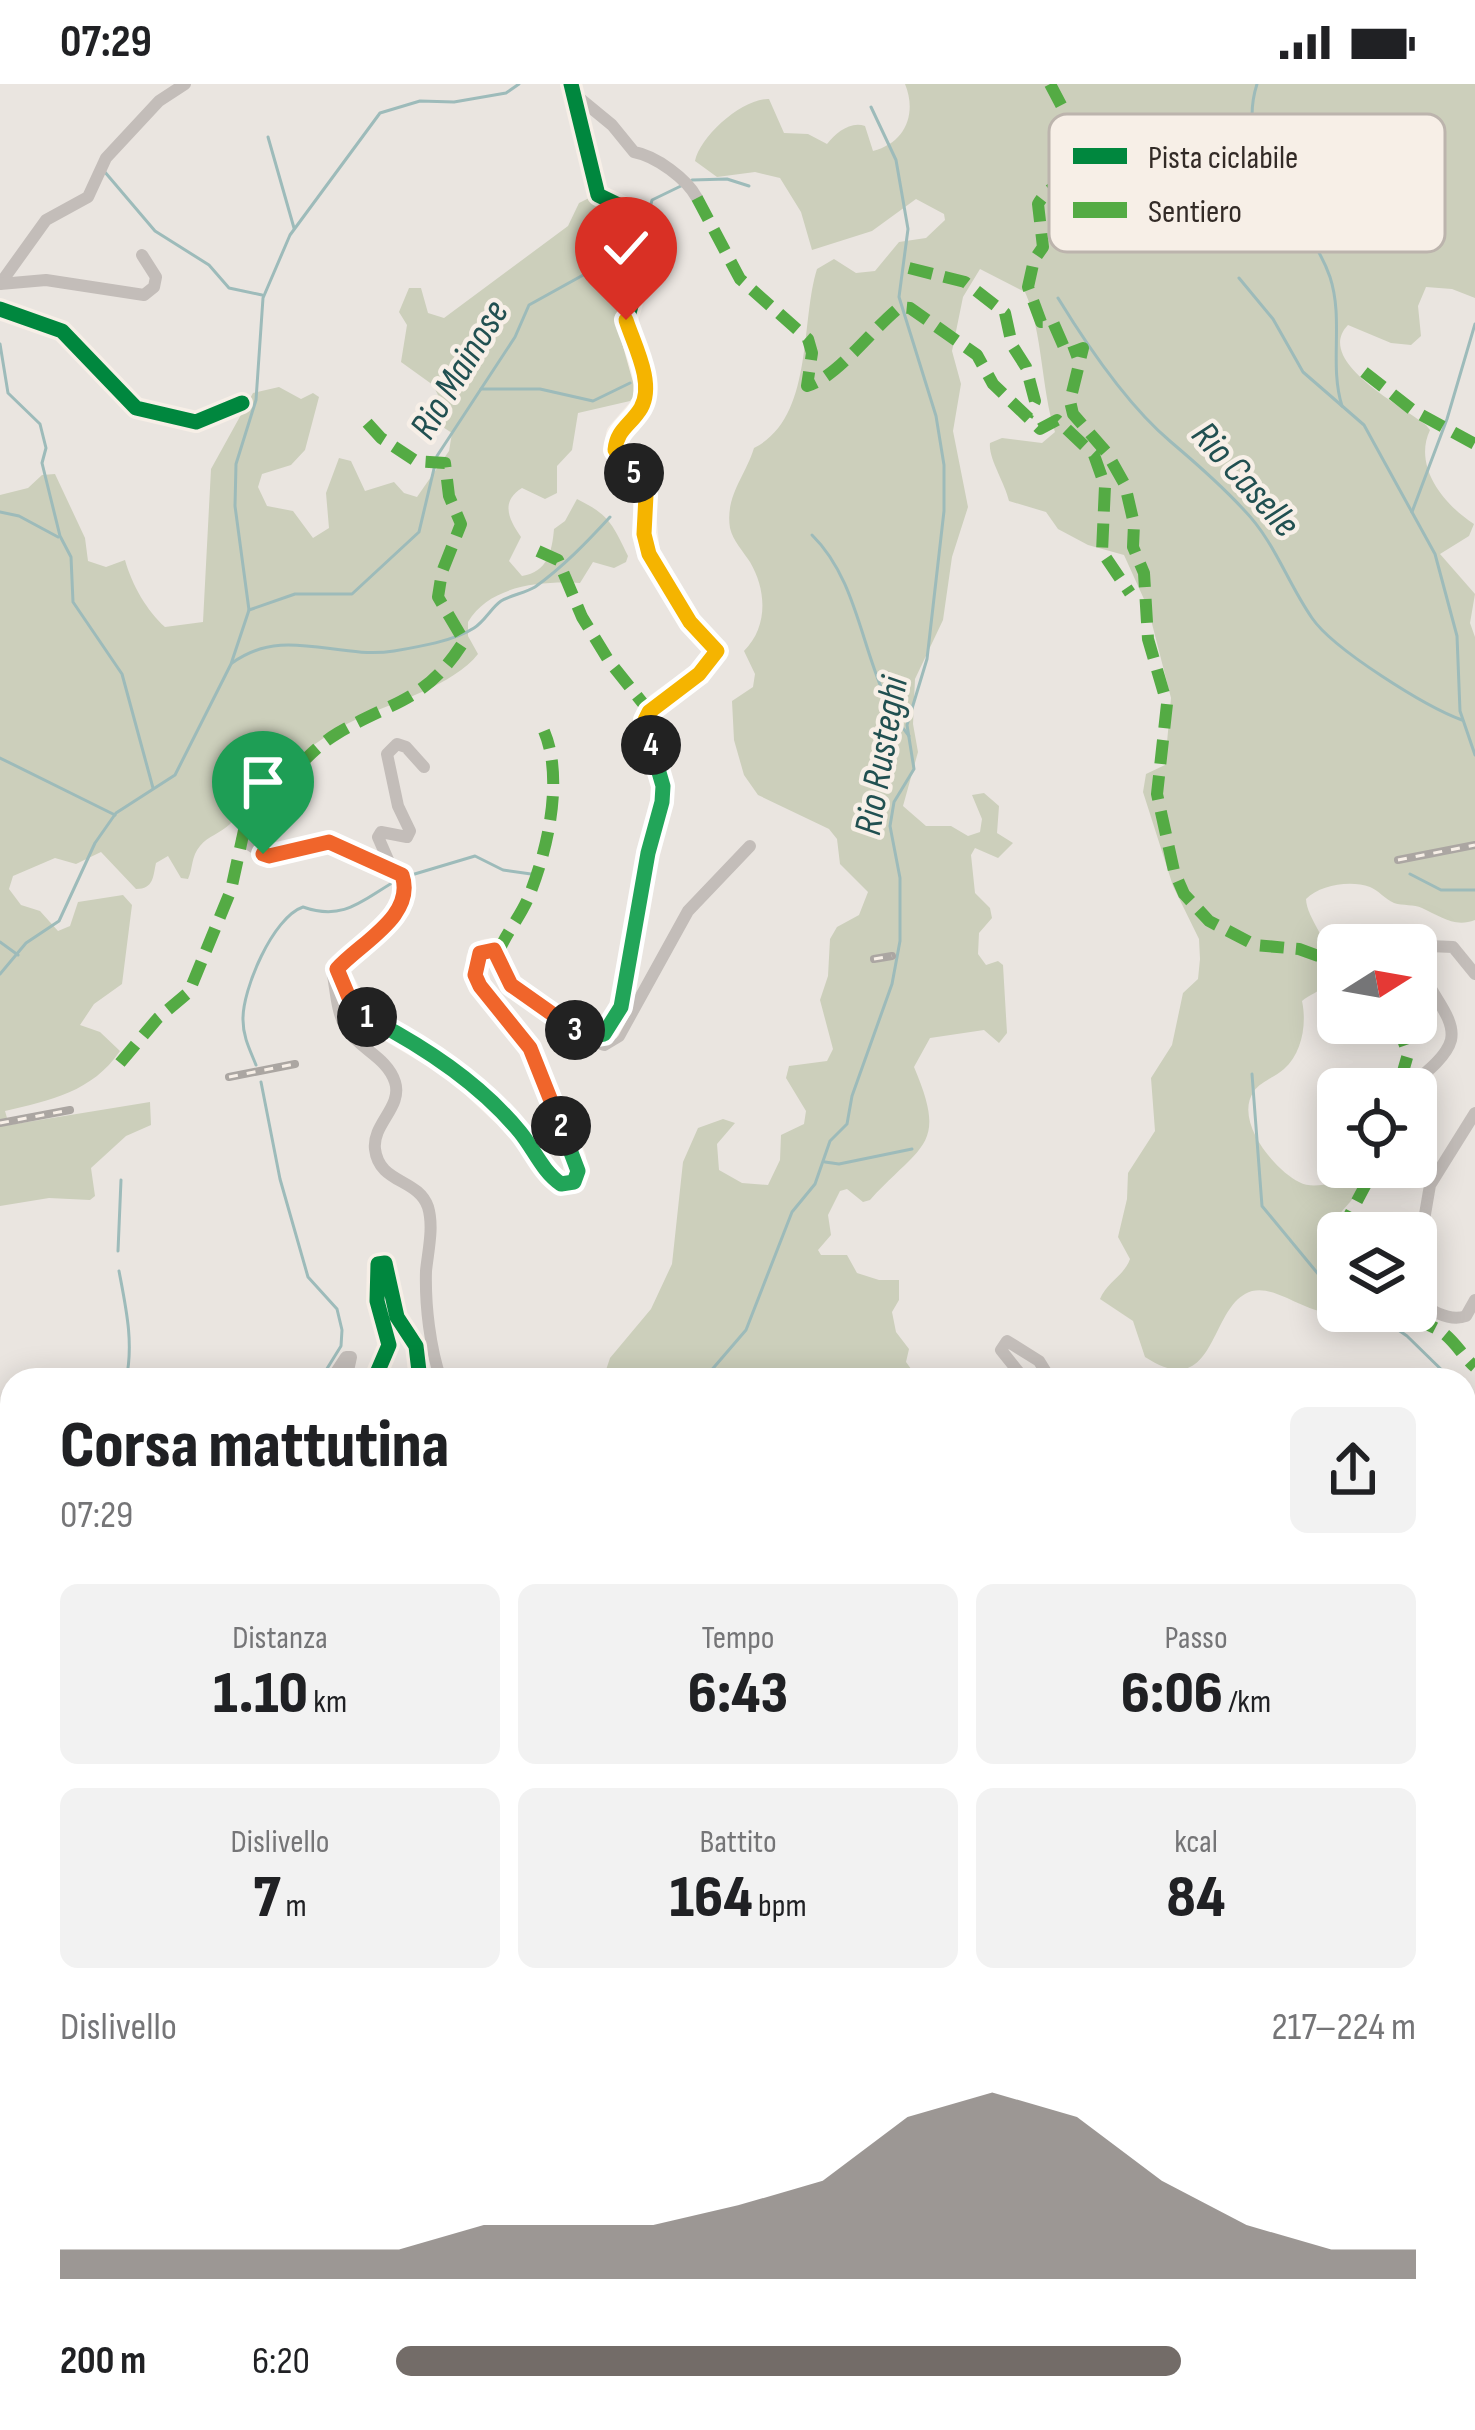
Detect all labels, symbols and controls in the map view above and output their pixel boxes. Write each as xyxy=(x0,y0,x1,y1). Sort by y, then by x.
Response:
text: 07:29 xyxy=(60,15,152,70)
legend xyxy=(1049,114,1445,252)
text: Pista ciclabile xyxy=(1148,138,1298,178)
text: Sentiero xyxy=(1148,192,1242,232)
pin xyxy=(575,197,677,320)
icon: check xyxy=(593,215,659,281)
water label: Rio Mainose xyxy=(400,292,520,448)
water label: Rio Caselle xyxy=(1181,413,1309,547)
pin: 5 xyxy=(604,443,664,503)
text: 5 xyxy=(627,453,641,493)
water label: Rio Rusteghi xyxy=(845,671,919,839)
pin: 4 xyxy=(621,715,681,775)
text: 4 xyxy=(643,725,659,765)
pin xyxy=(212,731,314,854)
icon: arrive xyxy=(230,749,296,815)
north arrow xyxy=(1317,924,1437,1044)
map controls xyxy=(1317,924,1437,1332)
pin: 1 xyxy=(337,987,397,1047)
text: 1 xyxy=(361,997,373,1037)
pin: 3 xyxy=(545,1000,605,1060)
text: 3 xyxy=(568,1010,582,1050)
button: locate xyxy=(1317,1068,1437,1188)
pin: 2 xyxy=(531,1096,591,1156)
text: 2 xyxy=(554,1106,568,1146)
button: layers xyxy=(1317,1212,1437,1332)
text: Corsa mattutina xyxy=(60,1407,449,1486)
button: share xyxy=(1290,1407,1416,1533)
text: 07:29 xyxy=(60,1492,133,1539)
text: Distanza xyxy=(232,1618,328,1658)
text: Tempo xyxy=(701,1618,775,1658)
text: Passo xyxy=(1164,1618,1228,1658)
text: 1.10 xyxy=(213,1658,308,1730)
text: 6:43 xyxy=(688,1658,788,1730)
text: 6:06 xyxy=(1121,1658,1223,1730)
text: km xyxy=(308,1682,347,1722)
text: /km xyxy=(1223,1682,1271,1722)
text: Dislivello xyxy=(231,1822,329,1862)
text: Battito xyxy=(699,1822,777,1862)
text: kcal xyxy=(1174,1822,1218,1862)
text: 7 xyxy=(253,1862,280,1934)
text: 164 xyxy=(669,1862,753,1934)
text: 84 xyxy=(1166,1862,1226,1934)
text: m xyxy=(280,1886,307,1926)
text: bpm xyxy=(753,1886,807,1926)
text: Dislivello xyxy=(60,2004,177,2051)
text: 217–224 m xyxy=(1271,2004,1416,2051)
text: 200 m xyxy=(60,2338,146,2385)
text: 6:20 xyxy=(252,2338,310,2385)

